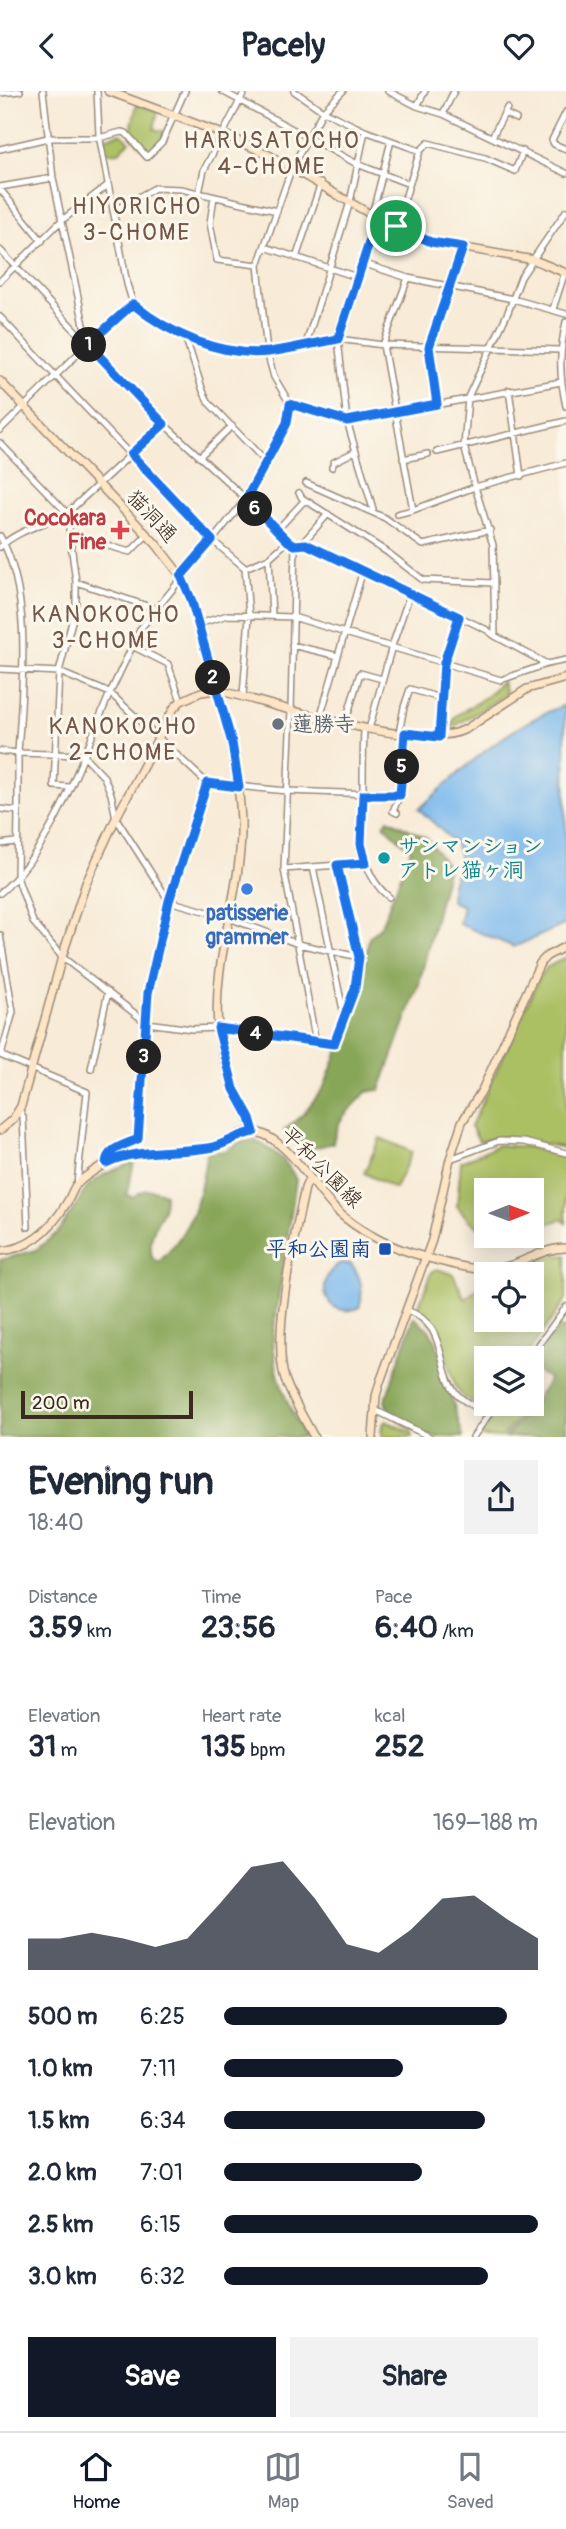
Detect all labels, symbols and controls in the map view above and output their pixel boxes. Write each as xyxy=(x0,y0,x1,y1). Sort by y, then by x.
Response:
text: Pacely xyxy=(241,26,325,66)
icon: back xyxy=(28,27,66,65)
icon: heart xyxy=(500,27,538,65)
district label: HARUSATOCHO 4-CHOME xyxy=(183,126,361,181)
district label: HIYORICHO 3-CHOME xyxy=(72,192,202,247)
pin xyxy=(366,196,426,256)
icon: arrive xyxy=(377,207,415,245)
pin: 1 xyxy=(72,327,106,363)
text: 1 xyxy=(85,332,92,356)
street label: 猫洞通 xyxy=(120,484,183,549)
pin: 6 xyxy=(238,491,272,527)
text: 6 xyxy=(249,496,260,520)
place label: Cocokara Fine xyxy=(24,505,107,556)
marker: Cocokara Fine xyxy=(112,522,128,538)
district label: KANOKOCHO 3-CHOME xyxy=(32,600,180,655)
pin: 2 xyxy=(196,661,230,695)
text: 2 xyxy=(207,665,218,689)
place label: 蓮勝寺 xyxy=(292,711,355,738)
district label: KANOKOCHO 2-CHOME xyxy=(49,712,197,767)
marker: 蓮勝寺 xyxy=(270,716,286,732)
pin: 5 xyxy=(384,749,420,785)
text: 5 xyxy=(396,754,407,778)
place label: サンマンション アトレ猫ヶ洞 xyxy=(398,833,543,884)
marker: サンマンション アトレ猫ヶ洞 xyxy=(376,850,392,866)
marker: patisserie grammer xyxy=(239,881,255,897)
place label: patisserie grammer xyxy=(206,900,289,951)
pin: 4 xyxy=(238,1017,274,1051)
text: 4 xyxy=(250,1021,261,1045)
pin: 3 xyxy=(127,1039,162,1075)
text: 3 xyxy=(138,1044,149,1068)
street label: 平和公園線 xyxy=(275,1121,368,1214)
north arrow xyxy=(474,1178,544,1248)
map controls xyxy=(474,1178,544,1416)
place label: 平和公園南 xyxy=(266,1236,371,1263)
marker: 平和公園南 xyxy=(377,1241,393,1257)
button: locate xyxy=(474,1262,544,1332)
button: layers xyxy=(474,1346,544,1416)
scale bar xyxy=(21,1388,192,1420)
text: 200 m xyxy=(32,1391,90,1415)
text: Evening run xyxy=(28,1458,214,1506)
button: share xyxy=(464,1460,538,1534)
text: 18:40 xyxy=(28,1508,84,1537)
text: Distance xyxy=(28,1585,97,1609)
text: Time xyxy=(201,1585,241,1609)
text: Pace xyxy=(375,1585,412,1609)
text: 3.59 xyxy=(28,1609,83,1646)
text: 23:56 xyxy=(201,1609,276,1646)
text: 6:40 xyxy=(375,1609,438,1646)
text: km xyxy=(83,1619,112,1643)
text: /km xyxy=(438,1619,474,1643)
text: Elevation xyxy=(28,1704,100,1728)
text: Heart rate xyxy=(201,1704,281,1728)
text: kcal xyxy=(375,1704,406,1728)
text: 31 xyxy=(28,1728,56,1765)
text: 135 xyxy=(201,1728,246,1765)
text: 252 xyxy=(375,1728,424,1765)
text: m xyxy=(56,1738,77,1762)
text: bpm xyxy=(246,1738,285,1762)
text: Elevation xyxy=(28,1808,116,1837)
text: 169–188 m xyxy=(433,1808,538,1837)
text: 500 m xyxy=(28,2002,97,2031)
text: 6:25 xyxy=(140,2002,185,2031)
text: 1.0 km xyxy=(28,2054,93,2083)
text: 7:11 xyxy=(140,2054,176,2083)
text: 1.5 km xyxy=(28,2106,90,2135)
text: 6:34 xyxy=(140,2106,186,2135)
text: 2.0 km xyxy=(28,2158,97,2187)
text: 7:01 xyxy=(140,2158,183,2187)
text: 2.5 km xyxy=(28,2210,93,2239)
text: 6:15 xyxy=(140,2210,181,2239)
text: 3.0 km xyxy=(28,2262,97,2291)
text: 6:32 xyxy=(140,2262,185,2291)
button: Save xyxy=(28,2337,276,2417)
button: Share xyxy=(290,2337,538,2417)
tab: Home xyxy=(72,2448,120,2514)
tab: Map xyxy=(264,2448,302,2514)
tab: Saved xyxy=(447,2448,494,2514)

